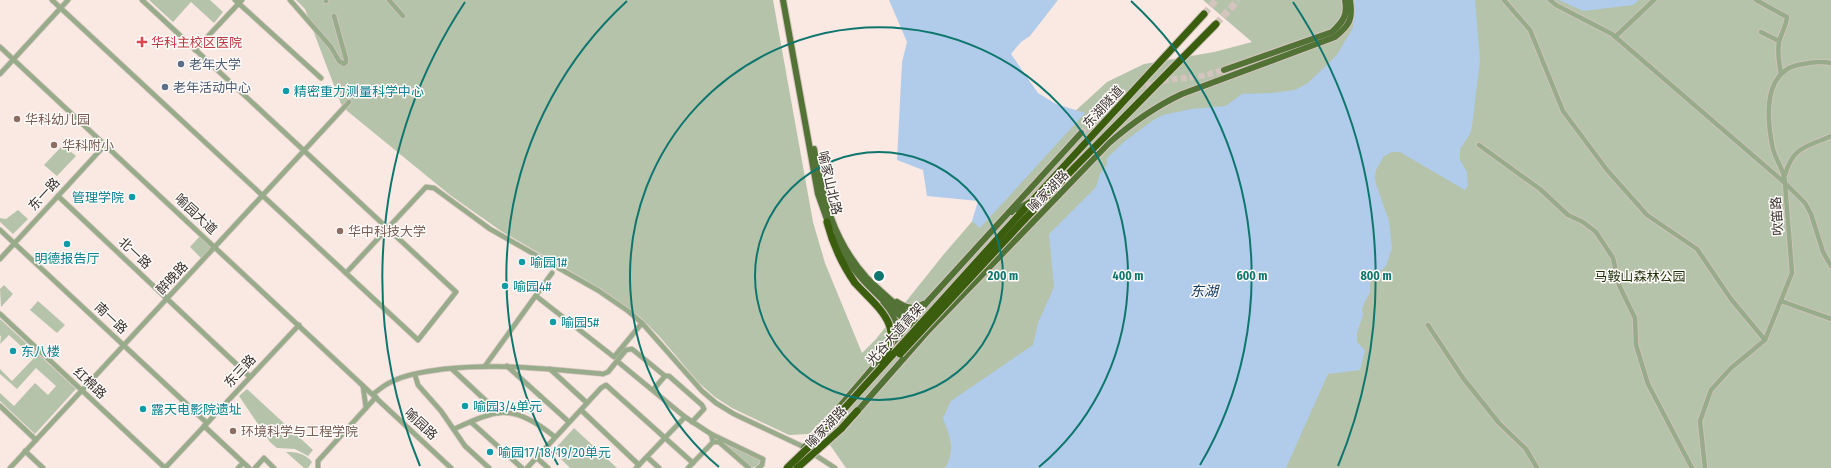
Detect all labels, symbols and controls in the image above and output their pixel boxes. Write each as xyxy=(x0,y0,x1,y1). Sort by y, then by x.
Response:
place label: 华科主校区医院 xyxy=(151,35,242,50)
marker: 华科主校区医院 xyxy=(136,36,148,48)
place label: 老年大学 xyxy=(189,57,241,72)
marker: 老年大学 xyxy=(176,59,186,69)
place label: 老年活动中心 xyxy=(173,80,251,95)
marker: 老年活动中心 xyxy=(160,82,170,92)
street label: 东湖隧道 xyxy=(1080,83,1126,131)
place label: 精密重力测量科学中心 xyxy=(294,84,424,99)
marker: 精密重力测量科学中心 xyxy=(281,86,291,96)
place label: 华科幼儿园 xyxy=(25,112,90,127)
marker: 华科幼儿园 xyxy=(12,114,22,124)
place label: 华科附小 xyxy=(62,138,114,153)
marker: 华科附小 xyxy=(49,140,59,150)
street label: 喻家山北路 xyxy=(815,150,845,216)
street label: 喻家湖路 xyxy=(1025,167,1071,215)
street label: 东一路 xyxy=(25,174,63,214)
place label: 管理学院 xyxy=(72,190,124,205)
street label: 喻园大道 xyxy=(172,191,220,237)
marker: 管理学院 xyxy=(127,192,137,202)
street label: 吹笛路 xyxy=(1768,196,1786,236)
place label: 华中科技大学 xyxy=(348,224,426,239)
marker: 华中科技大学 xyxy=(335,226,345,236)
street label: 北一路 xyxy=(116,234,154,272)
marker: 明德报告厅 xyxy=(62,239,72,249)
place label: 明德报告厅 xyxy=(34,251,100,266)
place label: 喻园1# xyxy=(530,255,567,270)
marker: 喻园1# xyxy=(517,257,527,267)
street label: 醉晚路 xyxy=(153,259,191,297)
centre of rings xyxy=(872,269,886,283)
text: 200 m xyxy=(987,269,1018,283)
text: 400 m xyxy=(1113,269,1143,283)
text: 600 m xyxy=(1236,269,1268,283)
text: 800 m xyxy=(1360,269,1392,283)
park label: 马鞍山森林公园 xyxy=(1594,269,1686,284)
place label: 喻园4# xyxy=(513,279,551,294)
marker: 喻园4# xyxy=(500,281,510,291)
water label: 东湖 xyxy=(1190,283,1220,300)
street label: 南一路 xyxy=(92,299,130,337)
street label: 光谷大道高架 xyxy=(863,300,927,368)
place label: 喻园5# xyxy=(561,315,599,330)
marker: 喻园5# xyxy=(548,317,558,327)
place label: 东八楼 xyxy=(21,344,60,359)
marker: 东八楼 xyxy=(8,346,18,356)
street label: 东三路 xyxy=(221,352,259,390)
street label: 红棉路 xyxy=(71,364,109,402)
place label: 喻园3/4单元 xyxy=(473,399,542,414)
marker: 喻园3/4单元 xyxy=(460,401,470,411)
place label: 露天电影院遗址 xyxy=(151,402,242,417)
street label: 喻家湖路 xyxy=(803,403,849,451)
marker: 露天电影院遗址 xyxy=(138,404,148,414)
street label: 喻园路 xyxy=(402,405,440,443)
place label: 环境科学与工程学院 xyxy=(241,424,358,439)
marker: 环境科学与工程学院 xyxy=(228,426,238,436)
place label: 喻园17/18/19/20单元 xyxy=(498,445,611,460)
marker: 喻园17/18/19/20单元 xyxy=(485,447,495,457)

